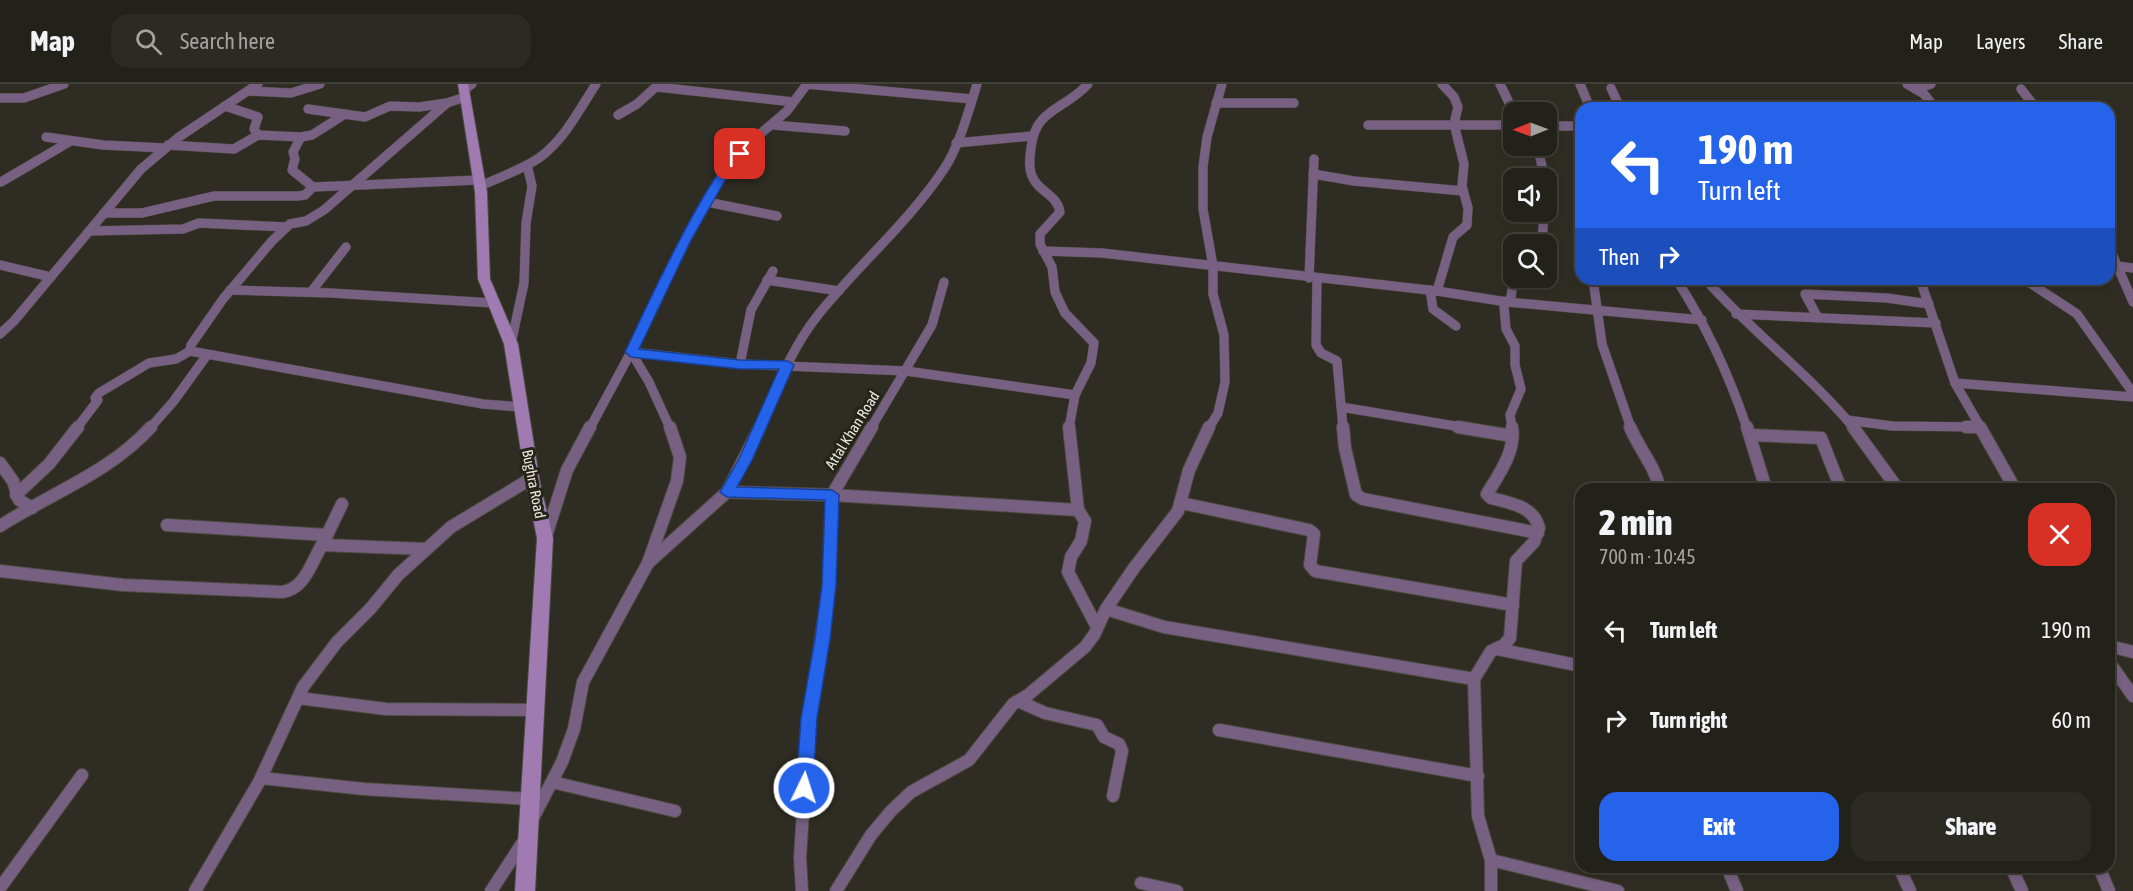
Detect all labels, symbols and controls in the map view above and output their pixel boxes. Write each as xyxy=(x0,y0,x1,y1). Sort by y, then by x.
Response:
search box xyxy=(111,14,531,68)
text: Map xyxy=(30,25,75,57)
icon: search xyxy=(132,25,165,58)
text: Search here xyxy=(180,28,275,54)
text: Map xyxy=(1909,29,1943,53)
text: Layers xyxy=(1976,29,2026,53)
text: Share xyxy=(2059,29,2103,53)
north arrow xyxy=(1503,102,1557,156)
map controls xyxy=(1503,102,1557,288)
text: 190 m xyxy=(1698,125,1793,173)
icon: left xyxy=(1599,126,1677,204)
pin xyxy=(714,128,765,179)
icon: arrive xyxy=(723,137,756,170)
button: sound xyxy=(1503,168,1557,222)
text: Turn left xyxy=(1698,175,1781,206)
button: search xyxy=(1503,234,1557,288)
icon: right xyxy=(1652,240,1685,273)
text: Then xyxy=(1599,244,1640,270)
street label: Attal Khan Road xyxy=(821,388,883,472)
street label: Bughra Road xyxy=(519,448,549,520)
text: 2 min xyxy=(1599,501,1673,543)
button: close xyxy=(2028,503,2091,566)
text: 700 m · 10:45 xyxy=(1599,545,1696,568)
icon: left xyxy=(1599,614,1632,647)
text: Turn left xyxy=(1650,617,1717,643)
text: 190 m xyxy=(2041,617,2091,643)
icon: right xyxy=(1599,704,1632,737)
text: Turn right xyxy=(1650,707,1727,733)
text: 60 m xyxy=(2051,707,2091,733)
position arrow xyxy=(772,756,836,820)
button: Exit xyxy=(1599,792,1839,861)
button: Share xyxy=(1851,792,2091,861)

